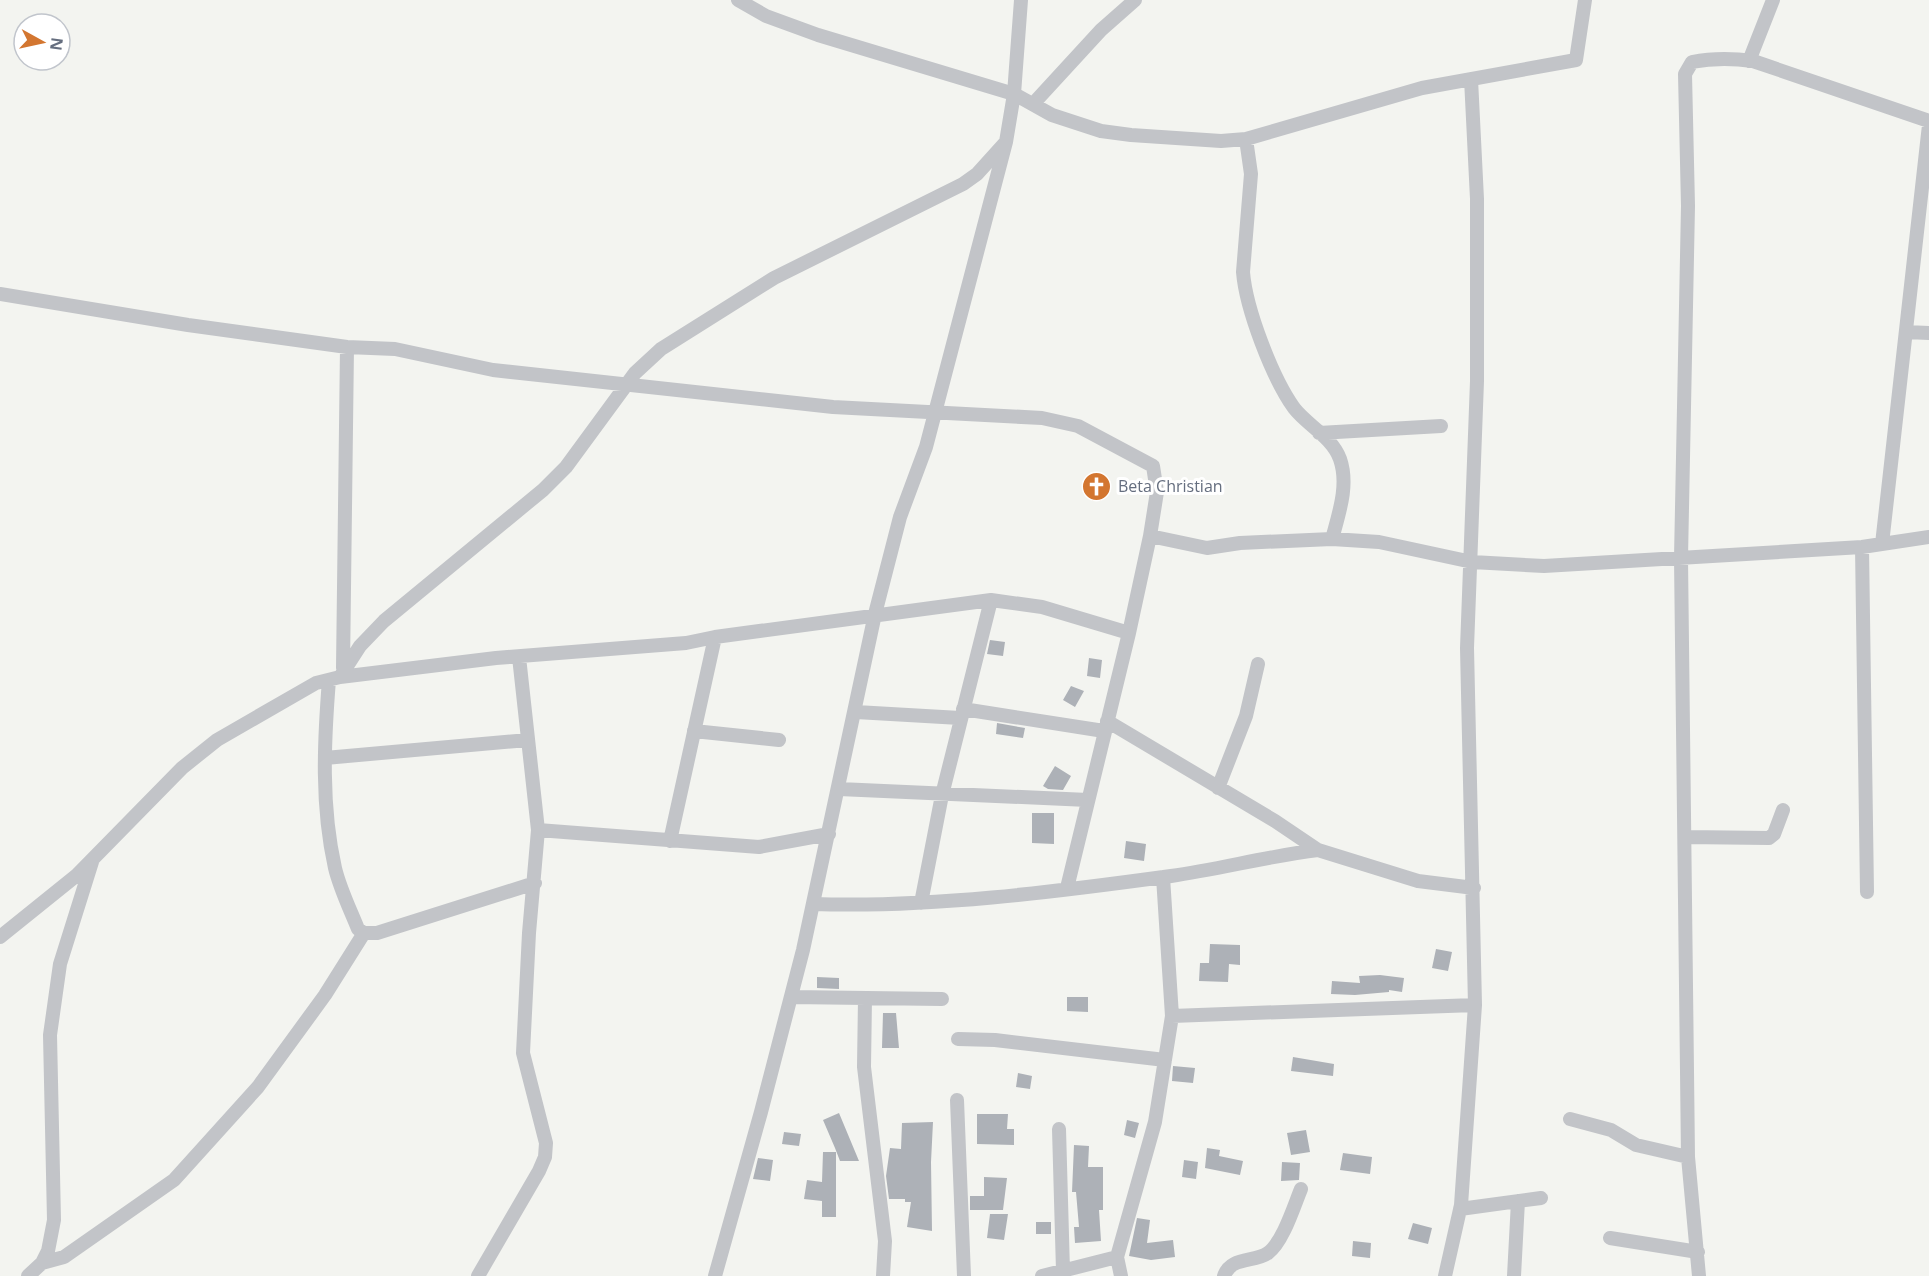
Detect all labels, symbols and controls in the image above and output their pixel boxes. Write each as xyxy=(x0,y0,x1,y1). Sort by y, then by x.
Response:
north arrow xyxy=(12,12,72,72)
text: N xyxy=(45,36,69,52)
church icon: Beta Christian xyxy=(1081,470,1113,502)
place label: Beta Christian xyxy=(1118,475,1223,497)

